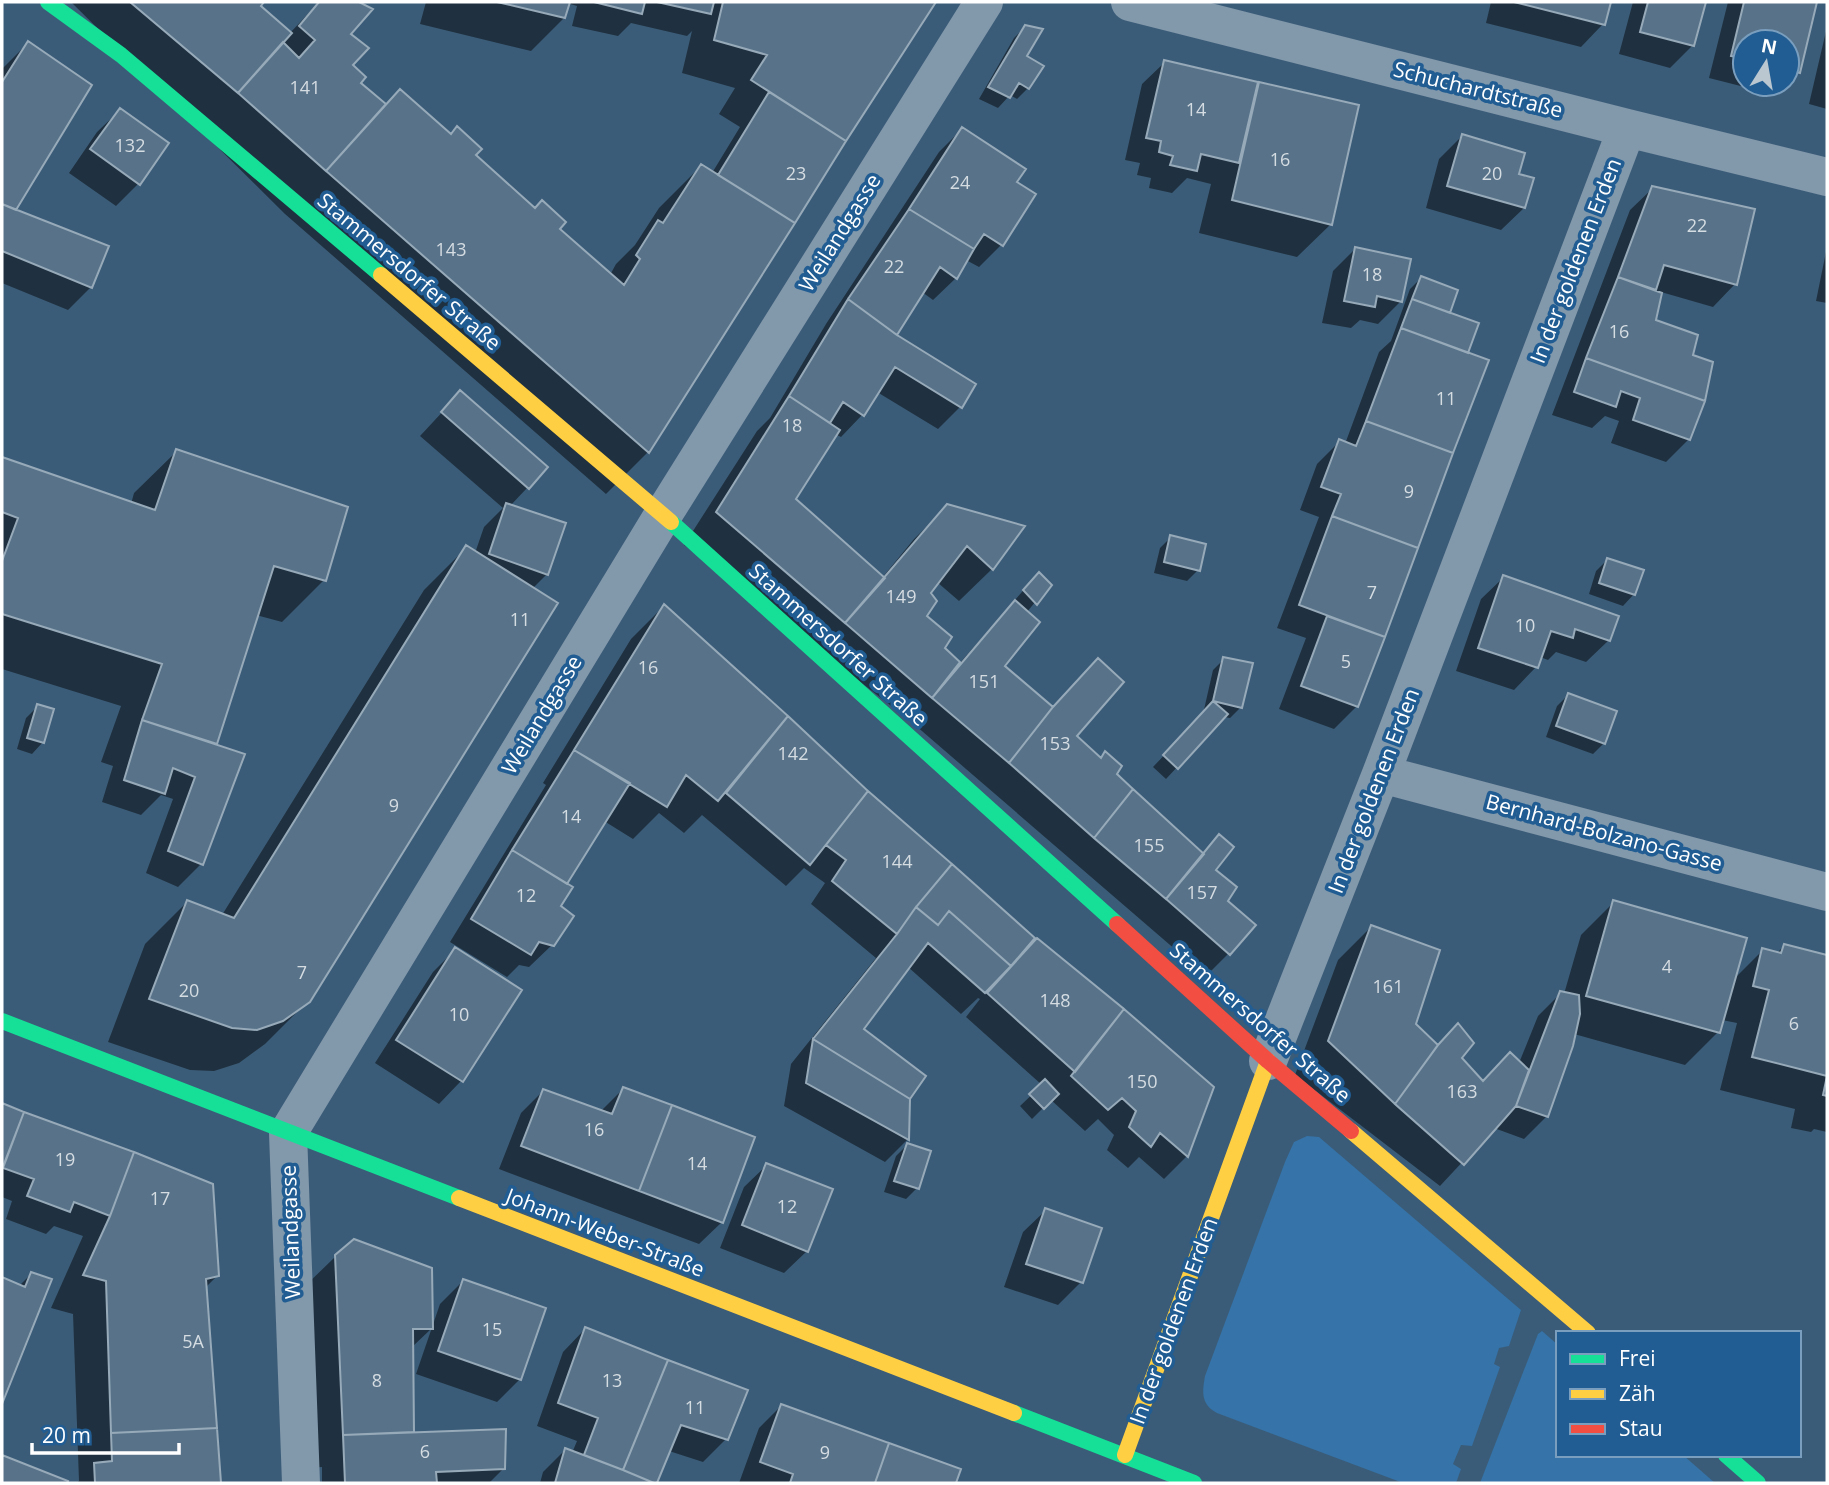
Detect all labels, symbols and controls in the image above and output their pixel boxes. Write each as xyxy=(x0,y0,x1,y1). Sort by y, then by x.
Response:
north arrow xyxy=(1731,28,1801,98)
text: N xyxy=(1759,32,1779,61)
street label: Schuchardtstraße xyxy=(1391,54,1566,124)
house number: 141 xyxy=(290,75,320,99)
house number: 14 xyxy=(1186,97,1206,121)
house number: 132 xyxy=(115,133,145,157)
house number: 16 xyxy=(1270,147,1290,171)
street label: In der goldenen Erden xyxy=(1523,154,1627,367)
house number: 23 xyxy=(786,161,806,185)
house number: 20 xyxy=(1482,161,1502,185)
street label: Weilandgasse xyxy=(792,168,887,297)
house number: 24 xyxy=(950,170,970,194)
street label: Stammersdorfer Straße xyxy=(312,186,507,356)
house number: 22 xyxy=(1687,213,1707,237)
house number: 143 xyxy=(436,237,466,261)
house number: 22 xyxy=(884,254,904,278)
house number: 18 xyxy=(1362,262,1382,286)
house number: 16 xyxy=(1609,319,1629,343)
house number: 11 xyxy=(1436,386,1456,410)
house number: 18 xyxy=(782,413,802,437)
house number: 9 xyxy=(1404,479,1414,503)
street label: Stammersdorfer Straße xyxy=(743,557,934,732)
house number: 7 xyxy=(1367,580,1377,604)
house number: 149 xyxy=(886,584,916,608)
house number: 11 xyxy=(510,607,530,631)
house number: 10 xyxy=(1515,613,1535,637)
house number: 5 xyxy=(1341,649,1351,673)
street label: Weilandgasse xyxy=(495,650,588,779)
house number: 16 xyxy=(638,655,658,679)
house number: 151 xyxy=(969,669,999,693)
street label: In der goldenen Erden xyxy=(1321,684,1425,897)
house number: 153 xyxy=(1040,731,1070,755)
house number: 142 xyxy=(778,741,808,765)
street label: Bernhard-Bolzano-Gasse xyxy=(1483,787,1726,877)
house number: 9 xyxy=(389,793,399,817)
house number: 14 xyxy=(561,804,581,828)
house number: 155 xyxy=(1134,833,1164,857)
house number: 144 xyxy=(882,849,912,873)
house number: 157 xyxy=(1187,880,1217,904)
house number: 12 xyxy=(516,883,536,907)
street label: Stammersdorfer Straße xyxy=(1164,936,1357,1109)
house number: 4 xyxy=(1662,954,1672,978)
house number: 7 xyxy=(297,960,307,984)
house number: 161 xyxy=(1373,974,1403,998)
house number: 20 xyxy=(179,978,199,1002)
house number: 148 xyxy=(1040,988,1070,1012)
house number: 10 xyxy=(449,1002,469,1026)
house number: 6 xyxy=(1789,1011,1799,1035)
house number: 150 xyxy=(1127,1069,1157,1093)
house number: 163 xyxy=(1447,1079,1477,1103)
house number: 16 xyxy=(584,1117,604,1141)
house number: 19 xyxy=(55,1147,75,1171)
house number: 14 xyxy=(687,1151,707,1175)
street label: Weilandgasse xyxy=(274,1165,306,1300)
street label: Johann-Weber-Straße xyxy=(500,1181,709,1283)
house number: 17 xyxy=(150,1186,170,1210)
house number: 12 xyxy=(777,1194,797,1218)
street label: In der goldenen Erden xyxy=(1123,1214,1223,1428)
house number: 15 xyxy=(482,1317,502,1341)
house number: 5A xyxy=(182,1329,204,1353)
legend xyxy=(1556,1331,1801,1457)
text: Frei xyxy=(1619,1344,1656,1372)
house number: 8 xyxy=(372,1368,382,1392)
house number: 13 xyxy=(602,1368,622,1392)
text: Zäh xyxy=(1619,1379,1656,1407)
house number: 11 xyxy=(685,1395,705,1419)
scale bar xyxy=(32,1412,178,1456)
text: Stau xyxy=(1619,1414,1663,1442)
text: 20 m xyxy=(42,1421,91,1449)
house number: 6 xyxy=(420,1439,430,1463)
house number: 9 xyxy=(820,1440,830,1464)

